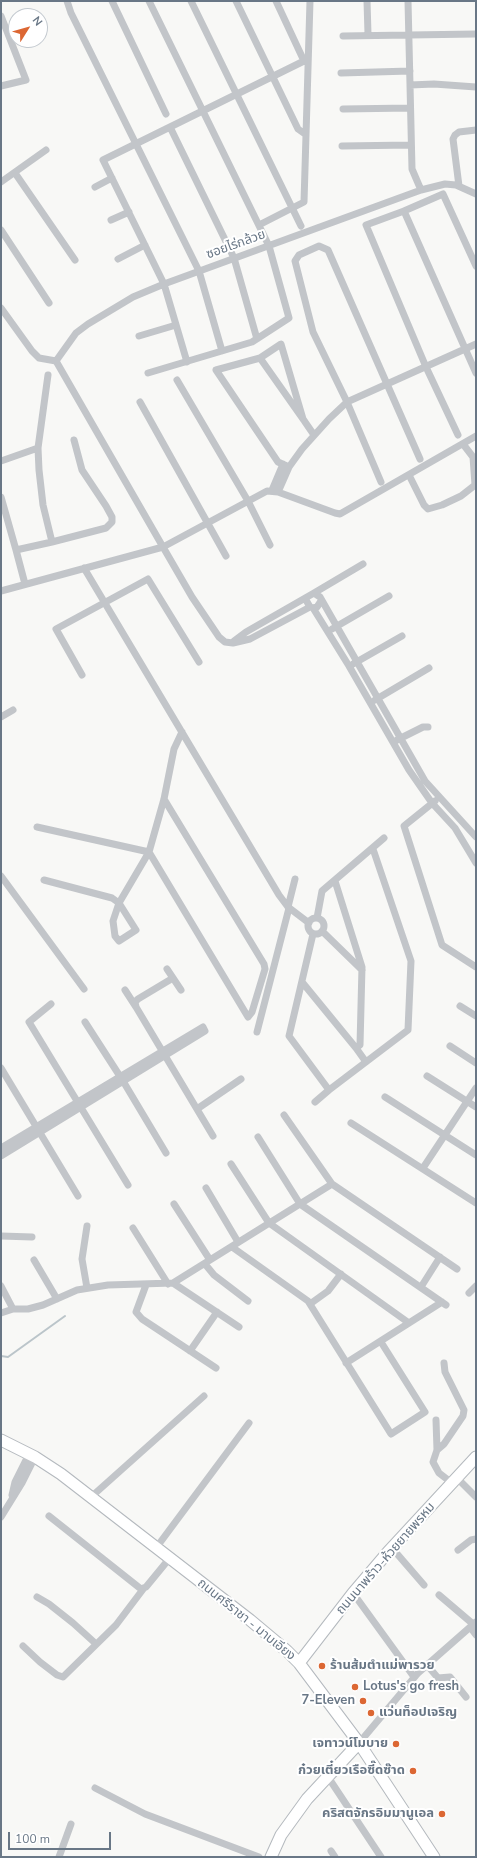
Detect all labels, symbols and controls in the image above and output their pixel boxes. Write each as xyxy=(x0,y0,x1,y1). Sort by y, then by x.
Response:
north arrow xyxy=(8,8,48,48)
text: N xyxy=(29,13,46,29)
street label: ซอยไร่กล้วย xyxy=(204,227,268,263)
street label: ถนนนาพร้าว-ห้วยยายพรหม xyxy=(333,1500,439,1618)
street label: ถนนศรีราชา - มาบเอียง xyxy=(194,1576,298,1664)
place label: ร้านส้มตำแม่พารวย xyxy=(330,1658,435,1674)
marker: ร้านส้มตำแม่พารวย xyxy=(317,1661,327,1671)
place label: Lotus's go fresh xyxy=(363,1679,459,1695)
marker: Lotus's go fresh xyxy=(350,1682,360,1692)
place label: 7-Eleven xyxy=(301,1693,355,1709)
marker: 7-Eleven xyxy=(358,1696,368,1706)
place label: แว่นท็อปเจริญ xyxy=(379,1705,457,1721)
marker: แว่นท็อปเจริญ xyxy=(366,1708,376,1718)
place label: เจทาวน์โมบาย xyxy=(312,1736,388,1752)
marker: เจทาวน์โมบาย xyxy=(391,1739,401,1749)
place label: ก๋วยเตี๋ยวเรือซี๊ดซ๊าด xyxy=(298,1763,405,1779)
marker: ก๋วยเตี๋ยวเรือซี๊ดซ๊าด xyxy=(408,1766,418,1776)
place label: คริสตจักรอิมมานูเอล xyxy=(322,1806,434,1822)
marker: คริสตจักรอิมมานูเอล xyxy=(437,1809,447,1819)
scale bar xyxy=(10,1824,113,1850)
text: 100 m xyxy=(15,1831,50,1847)

